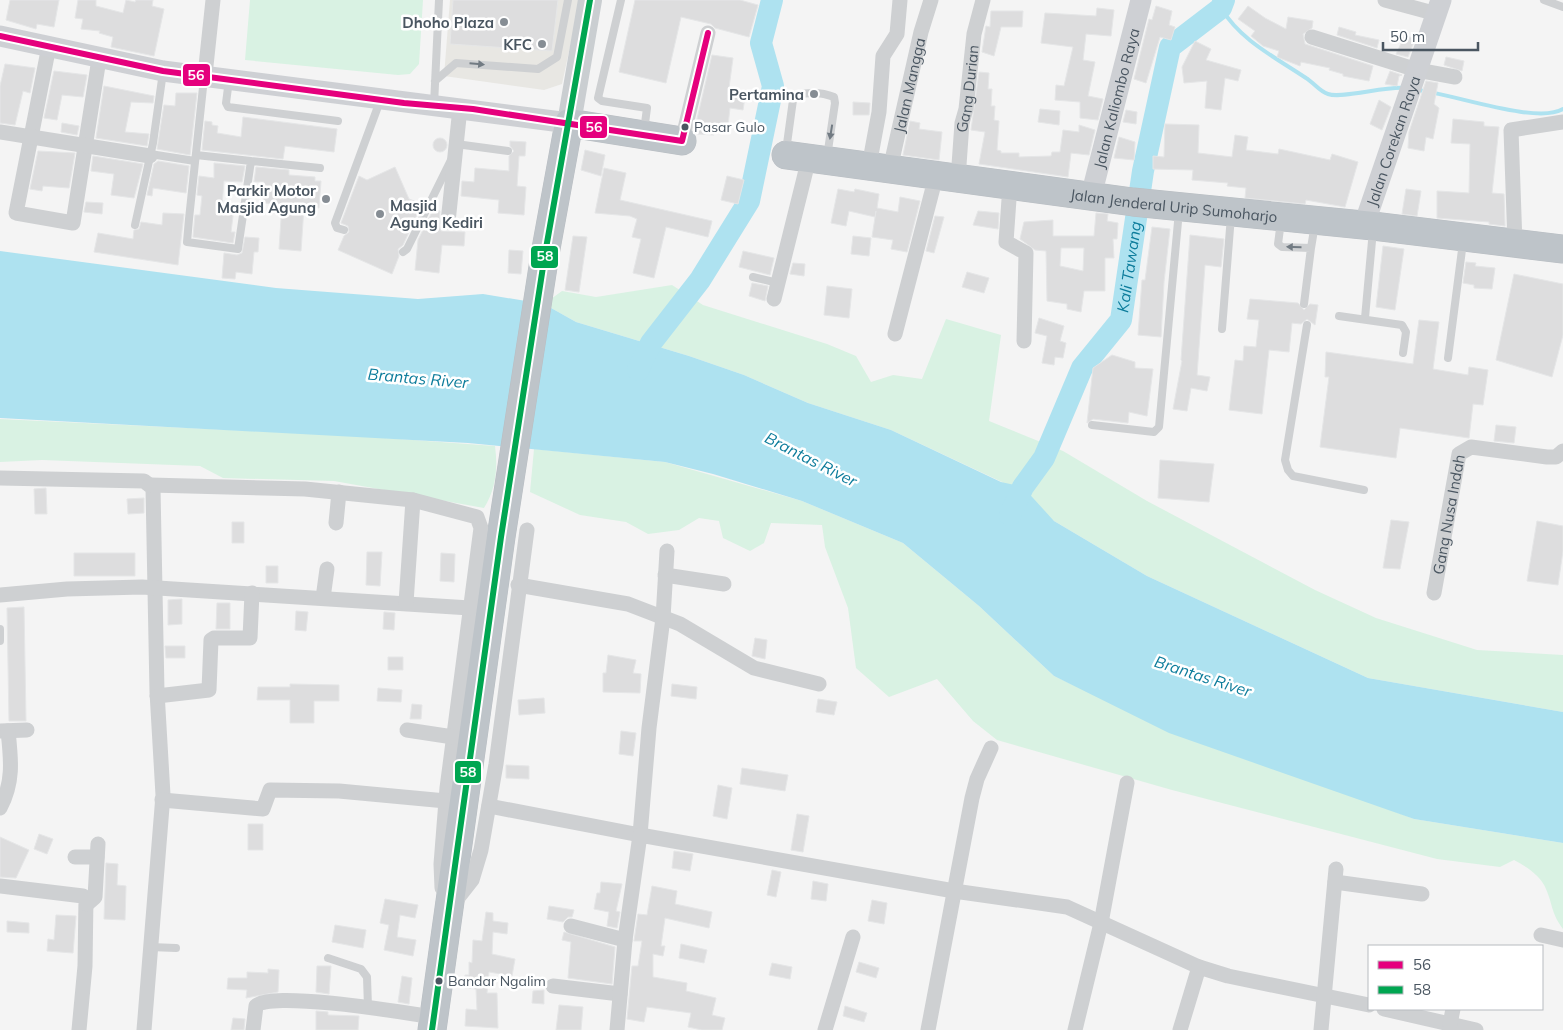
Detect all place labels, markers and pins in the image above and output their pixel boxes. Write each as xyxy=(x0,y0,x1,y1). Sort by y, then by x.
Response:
place label: Dhoho Plaza xyxy=(402,13,494,32)
marker: Dhoho Plaza xyxy=(498,16,510,28)
place label: KFC xyxy=(503,35,532,54)
marker: KFC xyxy=(536,38,548,50)
place label: Pertamina xyxy=(729,85,804,104)
marker: Pertamina xyxy=(808,88,820,100)
place label: Pasar Gulo xyxy=(694,118,765,136)
marker: Pasar Gulo xyxy=(680,122,690,132)
place label: Parkir Motor Masjid Agung xyxy=(217,181,316,217)
marker: Parkir Motor Masjid Agung xyxy=(320,193,332,205)
place label: Masjid Agung Kediri xyxy=(390,196,483,232)
marker: Masjid Agung Kediri xyxy=(374,208,386,220)
place label: Bandar Ngalim xyxy=(448,972,546,990)
marker: Bandar Ngalim xyxy=(434,976,444,986)

